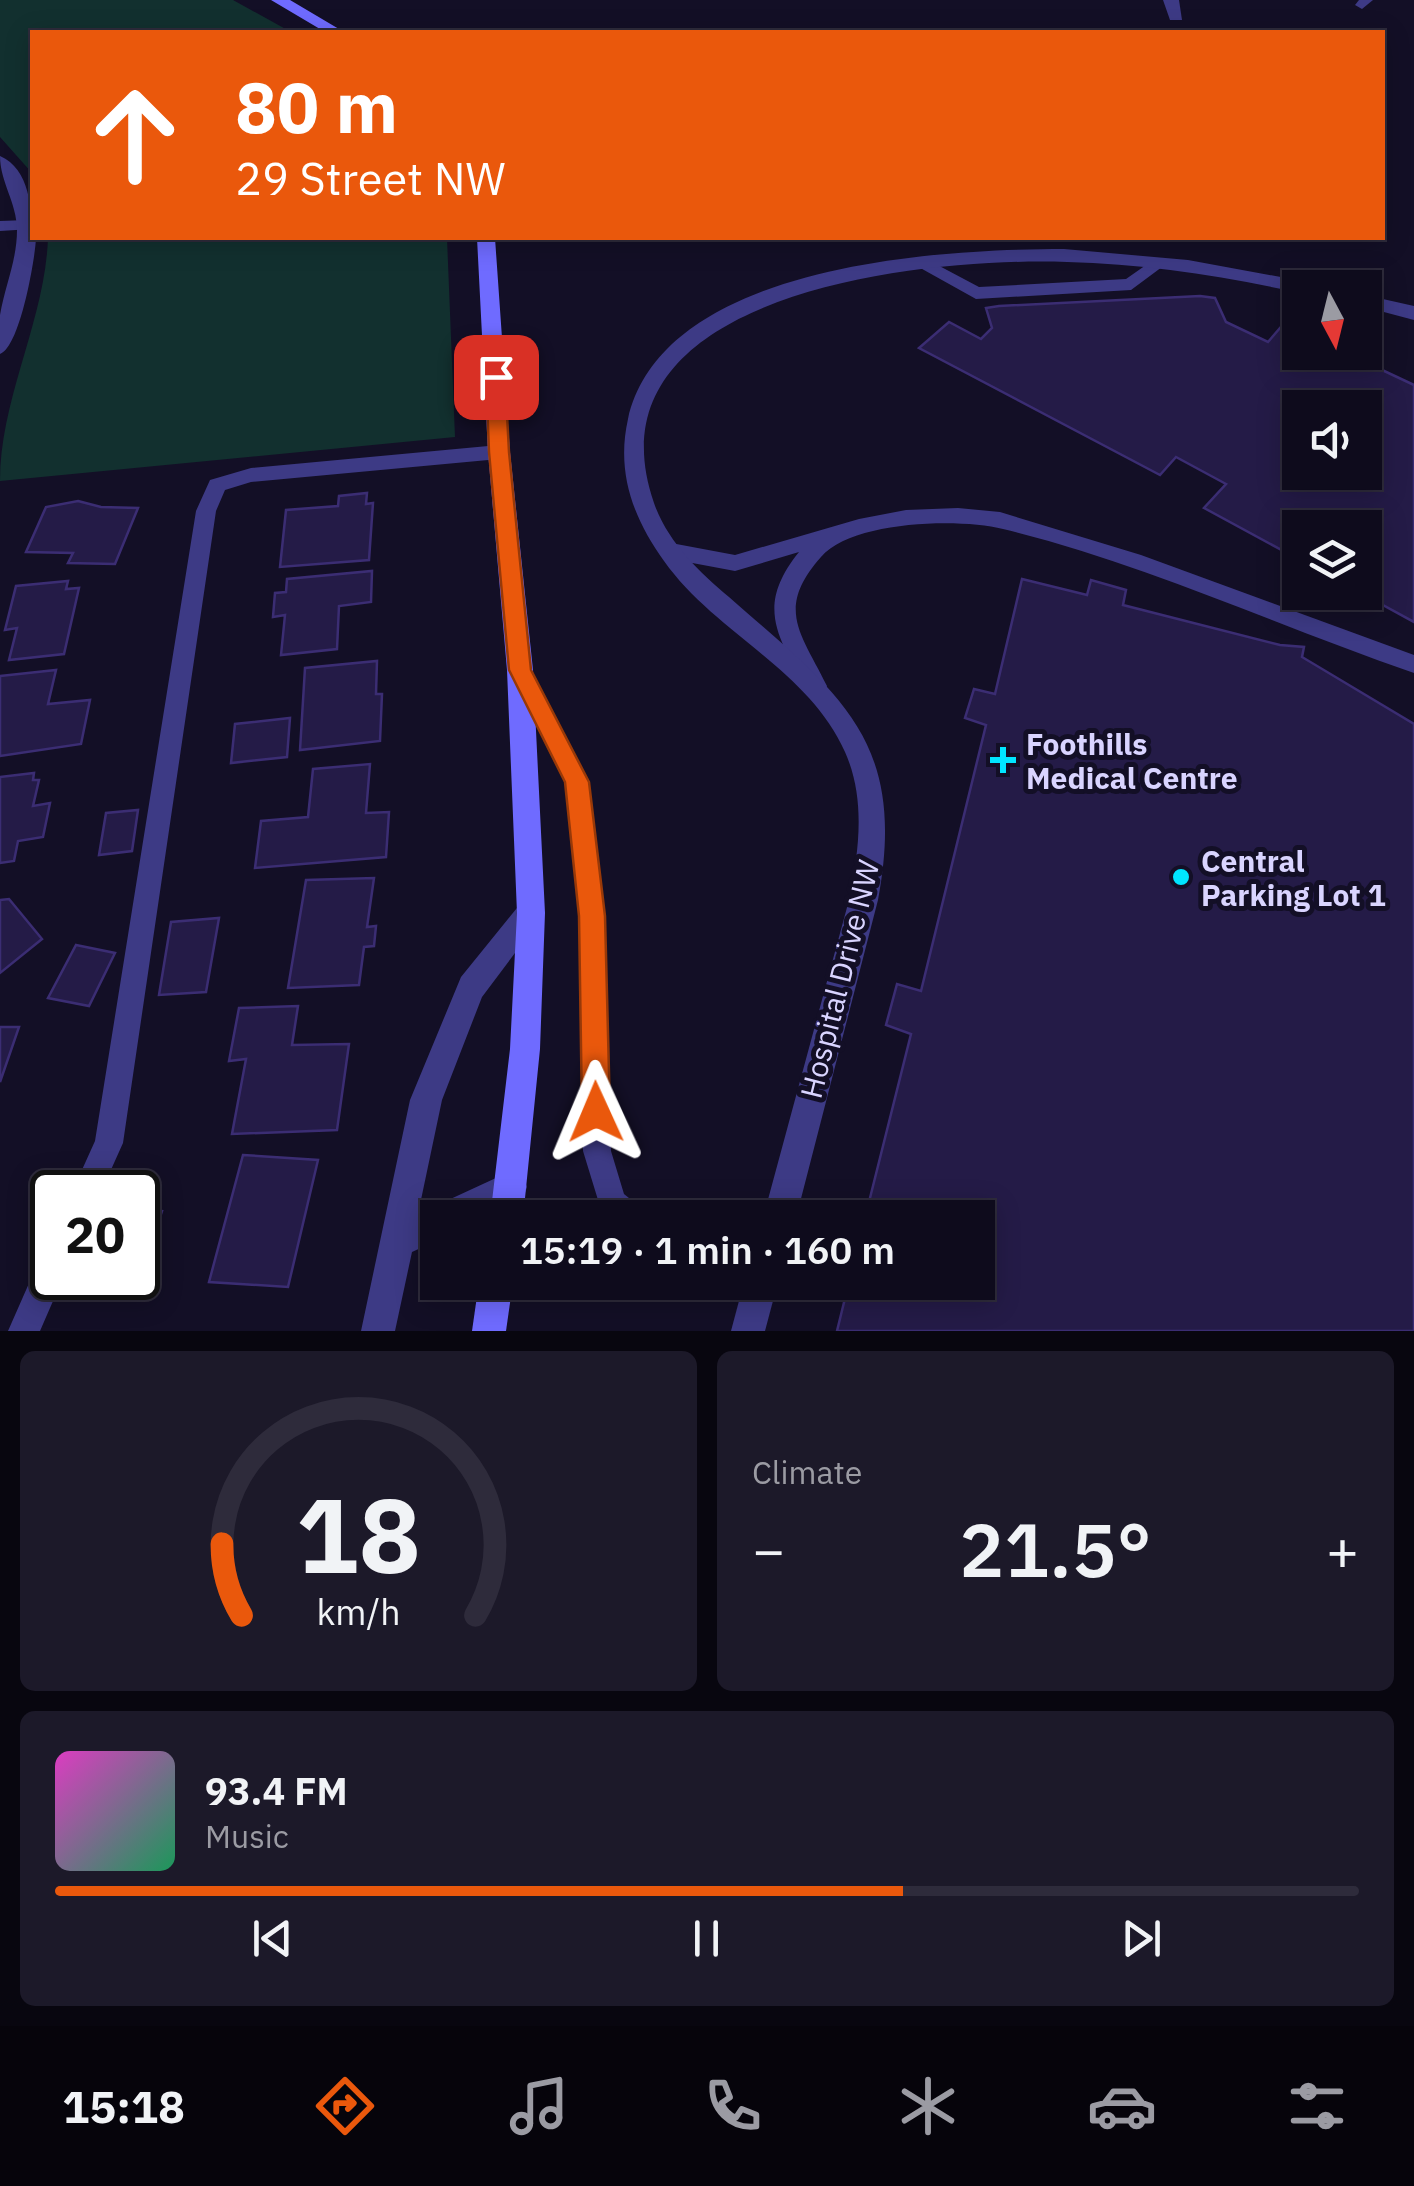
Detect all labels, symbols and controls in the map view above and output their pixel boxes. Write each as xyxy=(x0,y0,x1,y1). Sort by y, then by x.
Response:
text: 80 m xyxy=(235,61,398,152)
icon: ahead xyxy=(70,70,200,200)
text: 29 Street NW xyxy=(235,149,506,207)
north arrow xyxy=(1282,270,1382,370)
map controls xyxy=(1282,270,1382,610)
pin xyxy=(454,335,539,420)
icon: arrive xyxy=(469,350,524,405)
button: sound xyxy=(1282,390,1382,490)
button: layers xyxy=(1282,510,1382,610)
place label: Foothills Medical Centre xyxy=(1026,724,1238,797)
marker: Foothills Medical Centre xyxy=(990,747,1016,773)
place label: Central Parking Lot 1 xyxy=(1201,841,1386,914)
street label: Hospital Drive NW xyxy=(791,856,887,1102)
marker: Central Parking Lot 1 xyxy=(1170,866,1192,888)
position arrow xyxy=(544,1060,648,1164)
speed limit sign: 20 xyxy=(30,1170,160,1300)
text: 15:19 · 1 min · 160 m xyxy=(520,1225,895,1274)
text: Climate xyxy=(752,1451,862,1493)
text: 18 xyxy=(296,1466,421,1602)
text: 21.5° xyxy=(959,1500,1152,1598)
text: − xyxy=(752,1514,785,1585)
text: + xyxy=(1326,1514,1359,1585)
text: km/h xyxy=(316,1588,401,1635)
text: 93.4 FM xyxy=(205,1766,348,1815)
text: Music xyxy=(205,1815,289,1857)
icon: previous xyxy=(245,1911,300,1966)
icon: pause xyxy=(679,1911,734,1966)
icon: next xyxy=(1114,1911,1169,1966)
icon: directions xyxy=(310,2071,380,2141)
icon: music xyxy=(504,2071,574,2141)
icon: phone xyxy=(698,2071,768,2141)
icon: climate xyxy=(893,2071,963,2141)
icon: car xyxy=(1087,2071,1157,2141)
icon: filters xyxy=(1282,2071,1352,2141)
text: 15:18 xyxy=(62,2077,185,2135)

